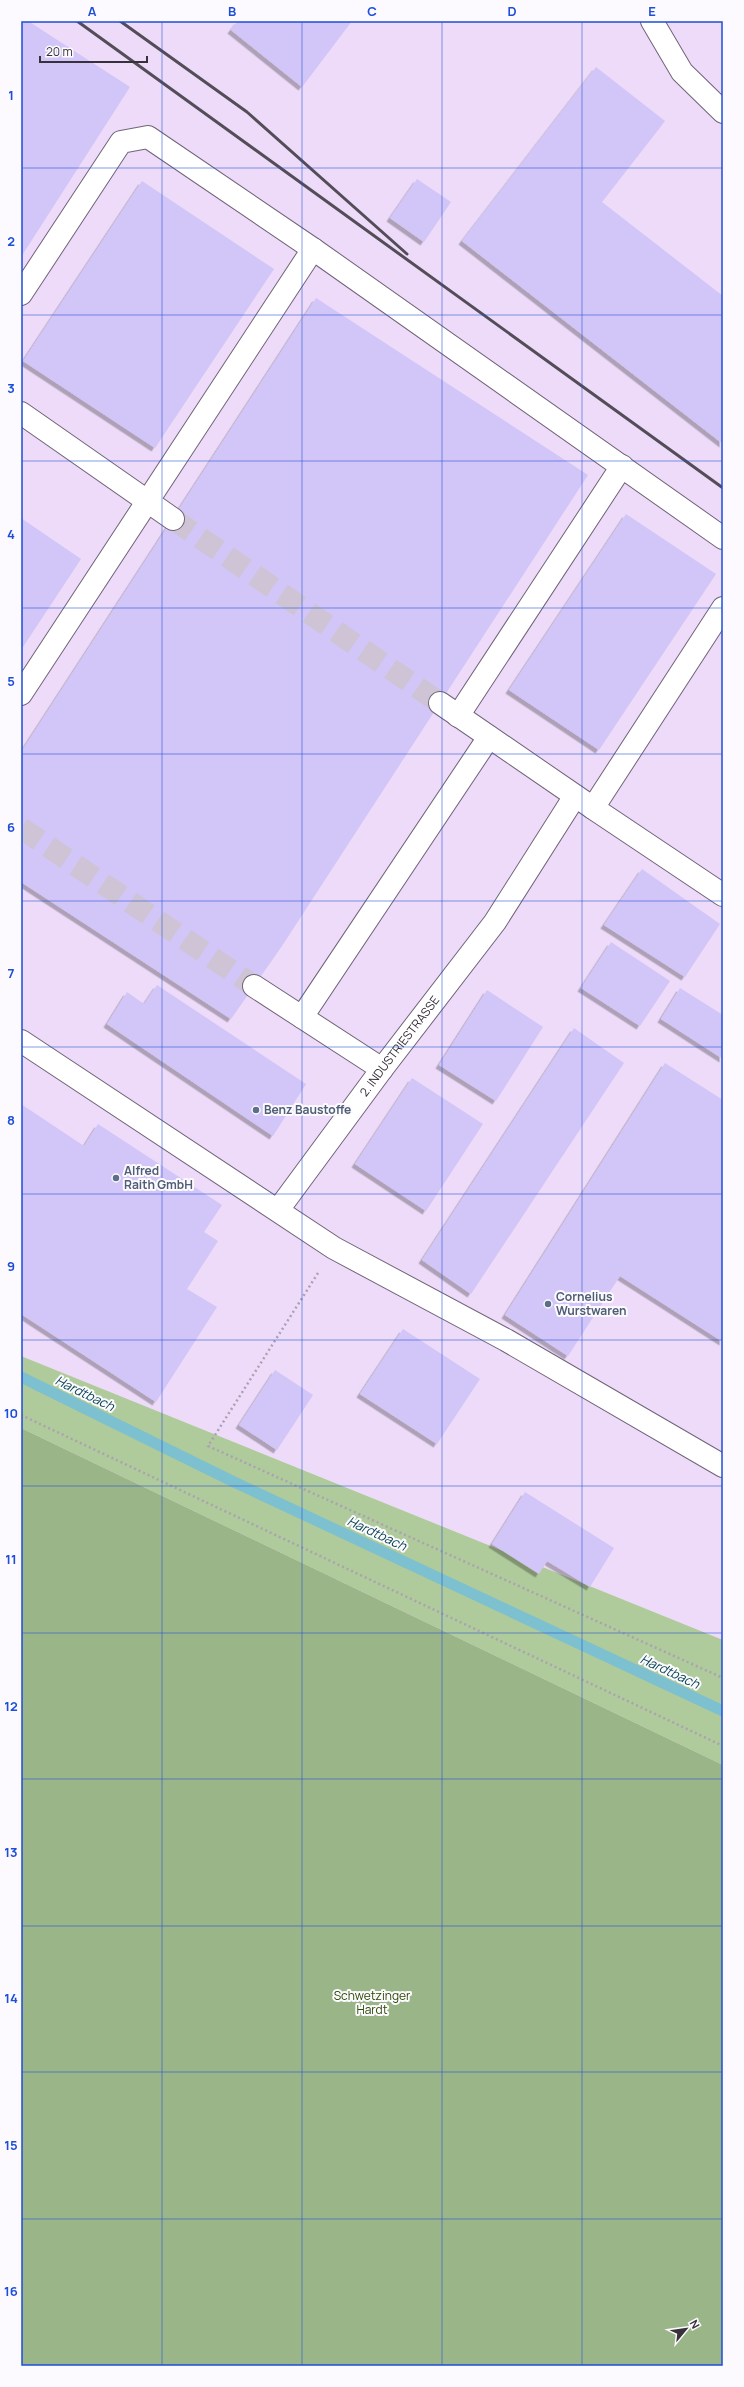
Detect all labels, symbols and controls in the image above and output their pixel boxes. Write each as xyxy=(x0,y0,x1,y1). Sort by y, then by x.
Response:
text: A xyxy=(88,2,97,20)
text: B xyxy=(228,2,236,20)
text: C xyxy=(367,2,377,20)
text: D xyxy=(507,2,517,20)
text: E xyxy=(648,2,656,20)
scale bar xyxy=(40,38,147,64)
text: 20 m xyxy=(46,43,73,60)
text: 1 xyxy=(8,86,14,104)
text: 2 xyxy=(7,232,15,250)
text: 3 xyxy=(7,379,15,397)
text: 4 xyxy=(7,525,15,543)
text: 5 xyxy=(7,672,15,690)
text: 6 xyxy=(7,818,15,836)
text: 7 xyxy=(8,964,15,982)
street label: 2. INDUSTRIESTRASSE xyxy=(356,992,443,1100)
place label: Benz Baustoffe xyxy=(264,1101,351,1118)
marker: Benz Baustoffe xyxy=(251,1105,261,1115)
text: 8 xyxy=(7,1111,15,1129)
place label: Alfred Raith GmbH xyxy=(124,1162,193,1193)
marker: Alfred Raith GmbH xyxy=(111,1173,121,1183)
text: 9 xyxy=(7,1257,15,1275)
place label: Cornelius Wurstwaren xyxy=(556,1288,627,1319)
marker: Cornelius Wurstwaren xyxy=(543,1299,553,1309)
water label: Hardtbach xyxy=(53,1371,119,1416)
text: 10 xyxy=(4,1404,18,1422)
water label: Hardtbach xyxy=(344,1511,411,1555)
text: 11 xyxy=(5,1550,17,1568)
water label: Hardtbach xyxy=(637,1649,704,1693)
text: 12 xyxy=(4,1697,18,1715)
text: 13 xyxy=(4,1843,18,1861)
park label: Schwetzinger Hardt xyxy=(334,1987,411,2018)
text: 14 xyxy=(4,1989,18,2007)
text: 15 xyxy=(4,2136,18,2154)
text: 16 xyxy=(4,2282,18,2300)
north arrow xyxy=(666,2309,706,2349)
text: N xyxy=(687,2317,704,2331)

